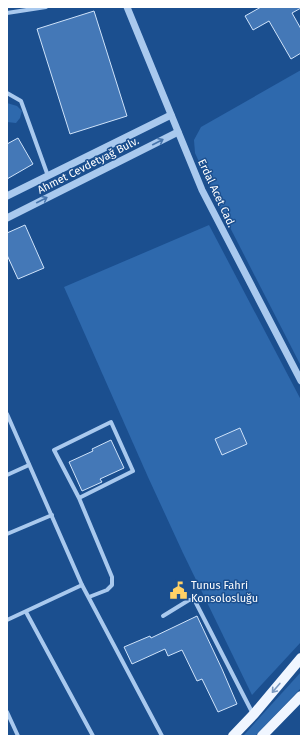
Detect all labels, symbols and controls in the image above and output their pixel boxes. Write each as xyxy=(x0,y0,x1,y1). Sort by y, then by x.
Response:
street label: Ahmet Cevdetyağ Bulv. xyxy=(35,134,142,197)
one-way arrow xyxy=(152,138,164,145)
street label: Erdal Acet Cad. xyxy=(195,157,238,230)
one-way arrow xyxy=(36,196,48,204)
place label: Tunus Fahri Konsolosluğu xyxy=(191,579,258,605)
public building icon: Tunus Fahri Konsolosluğu xyxy=(168,581,188,601)
one-way arrow xyxy=(271,683,280,693)

